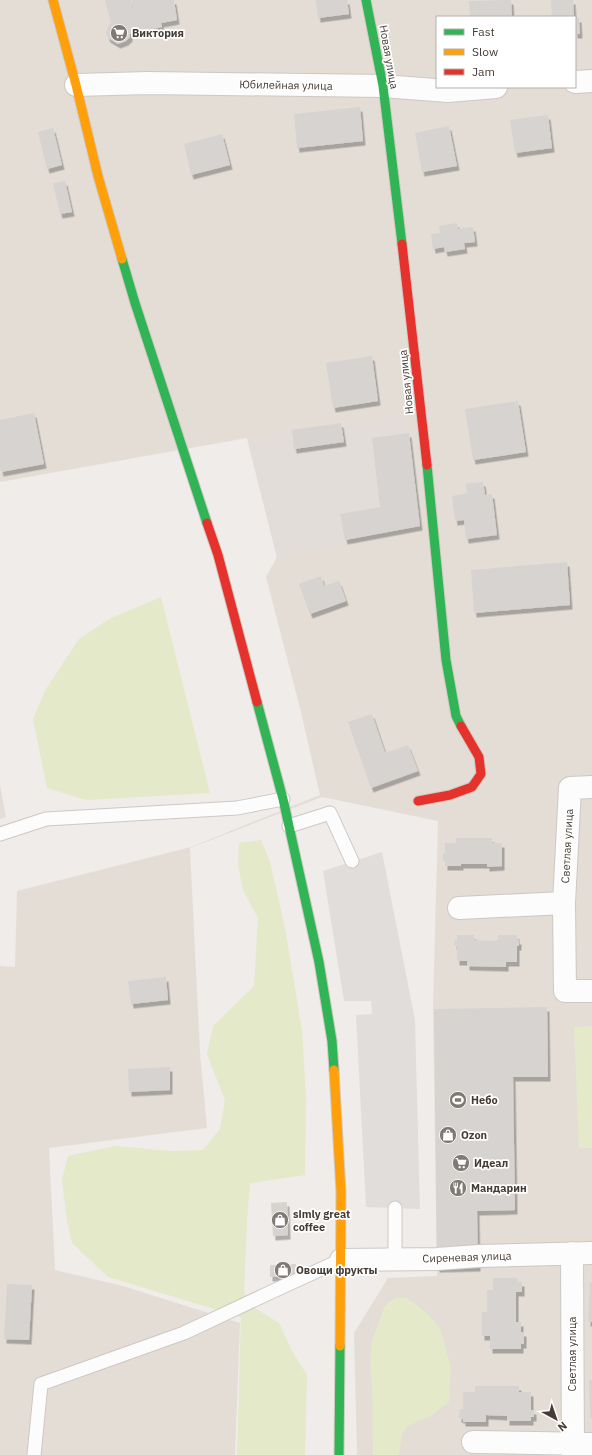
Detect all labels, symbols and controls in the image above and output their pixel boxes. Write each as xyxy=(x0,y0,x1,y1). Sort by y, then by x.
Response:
legend xyxy=(436,16,576,88)
supermarket icon: Виктория xyxy=(109,23,129,43)
street label: Новая улица xyxy=(376,24,402,90)
text: Fast xyxy=(472,24,495,39)
place label: Виктория xyxy=(132,26,184,40)
text: Slow xyxy=(472,44,498,59)
text: Jam xyxy=(472,64,495,79)
street label: Юбилейная улица xyxy=(239,77,333,93)
street label: Новая улица xyxy=(396,349,416,415)
street label: Светлая улица xyxy=(558,808,576,884)
sports icon: Небо xyxy=(448,1090,468,1110)
place label: Небо xyxy=(471,1093,498,1107)
shop icon: Ozon xyxy=(438,1125,458,1145)
place label: Ozon xyxy=(461,1128,487,1142)
supermarket icon: Идеал xyxy=(451,1153,471,1173)
place label: Идеал xyxy=(474,1156,508,1170)
restaurant icon: Мандарин xyxy=(448,1178,468,1198)
place label: Мандарин xyxy=(471,1181,527,1195)
place label: simly great coffee xyxy=(293,1207,350,1234)
shop icon: simly great coffee xyxy=(270,1210,290,1230)
street label: Сиреневая улица xyxy=(422,1248,512,1266)
shop icon: Овощи фрукты xyxy=(273,1260,293,1280)
place label: Овощи фрукты xyxy=(296,1263,378,1277)
street label: Светлая улица xyxy=(565,1316,579,1391)
north arrow xyxy=(536,1399,576,1439)
text: N xyxy=(555,1419,570,1435)

